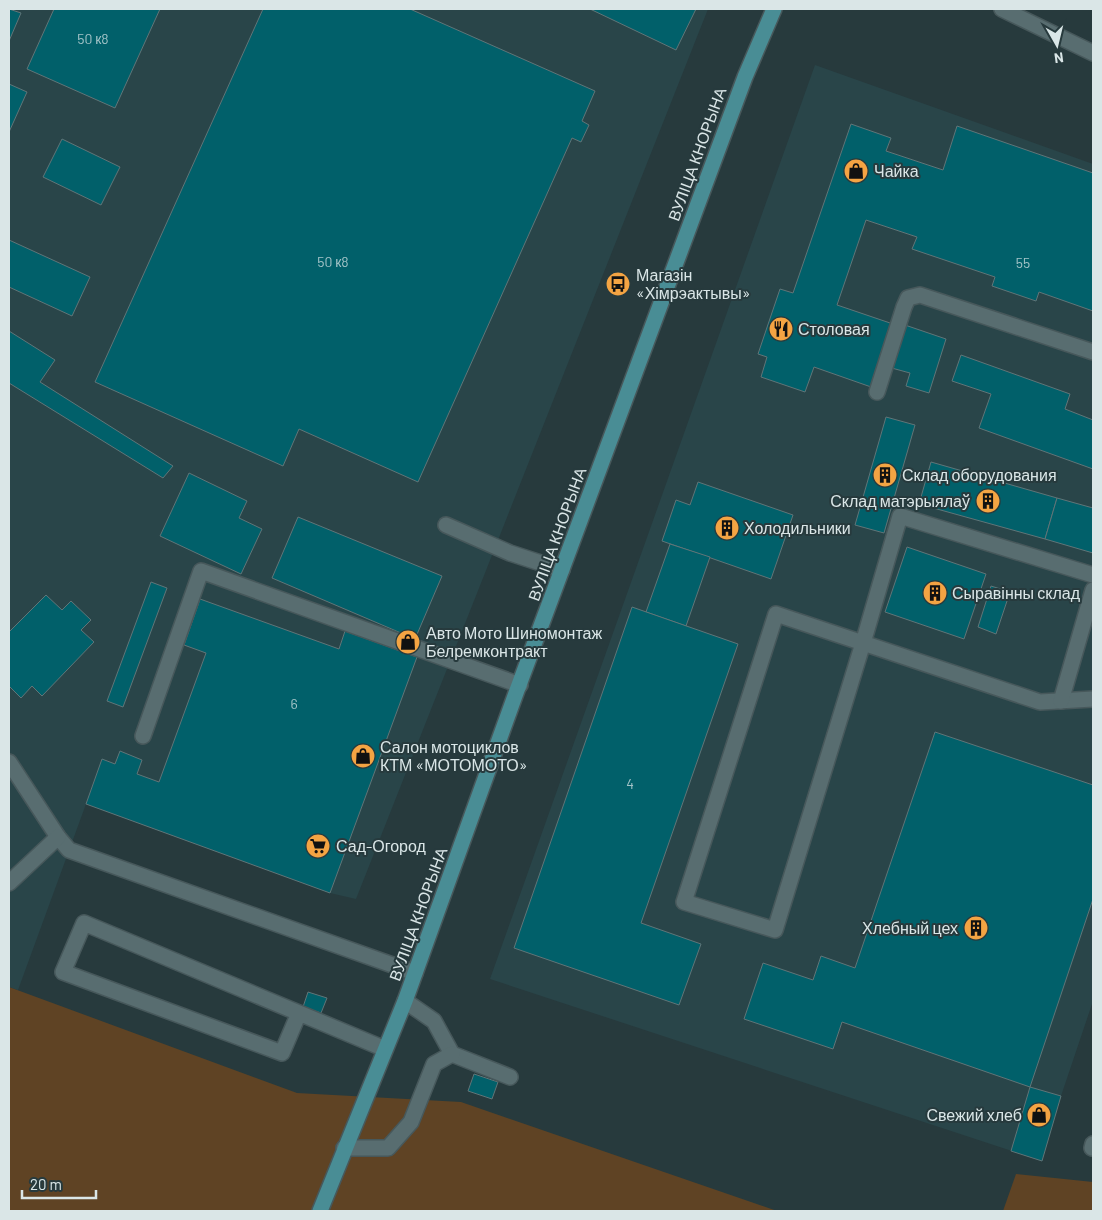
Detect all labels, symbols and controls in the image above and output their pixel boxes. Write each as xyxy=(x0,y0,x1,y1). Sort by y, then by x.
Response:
north arrow xyxy=(1032,20,1082,70)
house number: 50 к8 xyxy=(77,30,109,47)
text: N xyxy=(1053,49,1065,67)
street label: ВУЛІЦА КНОРЫНА xyxy=(664,84,730,223)
shop icon: Чайка xyxy=(843,158,869,184)
place label: Чайка xyxy=(874,161,919,180)
house number: 50 к8 xyxy=(317,253,349,270)
house number: 55 xyxy=(1016,254,1030,271)
place label: Магазін «Хімрэактывы» xyxy=(636,265,750,302)
bus stop icon: Магазін «Хімрэактывы» xyxy=(605,271,631,297)
restaurant icon: Столовая xyxy=(768,316,794,342)
place label: Столовая xyxy=(798,319,870,338)
building icon: Склад оборудования xyxy=(872,462,898,488)
street label: ВУЛІЦА КНОРЫНА xyxy=(524,464,590,603)
place label: Склад оборудования xyxy=(902,465,1057,484)
building icon: Склад матэрыялаў xyxy=(975,488,1001,514)
place label: Склад матэрыялаў xyxy=(830,491,970,510)
building icon: Холодильники xyxy=(714,515,740,541)
place label: Холодильники xyxy=(744,518,851,537)
building icon: Сыравінны склад xyxy=(922,580,948,606)
place label: Сыравінны склад xyxy=(952,583,1081,602)
place label: Авто Мото Шиномонтаж Белремконтракт xyxy=(426,623,602,660)
shop icon: Авто Мото Шиномонтаж Белремконтракт xyxy=(395,629,421,655)
house number: 6 xyxy=(290,695,298,712)
place label: Салон мотоциклов КТМ «МОТОМОТО» xyxy=(380,737,527,774)
shop icon: Салон мотоциклов КТМ «МОТОМОТО» xyxy=(350,743,376,769)
house number: 4 xyxy=(626,775,634,792)
supermarket icon: Сад-Огород xyxy=(305,833,331,859)
place label: Сад-Огород xyxy=(336,836,427,855)
street label: ВУЛІЦА КНОРЫНА xyxy=(385,844,451,983)
building icon: Хлебный цех xyxy=(963,915,989,941)
place label: Хлебный цех xyxy=(862,918,958,937)
shop icon: Свежий хлеб xyxy=(1026,1102,1052,1128)
place label: Свежий хлеб xyxy=(926,1105,1022,1124)
scale bar xyxy=(22,1168,96,1200)
text: 20 m xyxy=(30,1175,62,1193)

